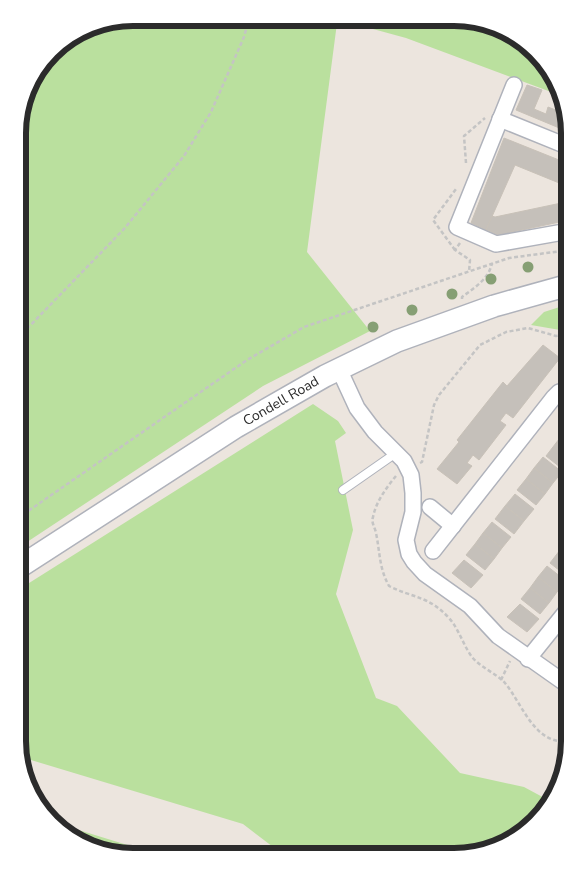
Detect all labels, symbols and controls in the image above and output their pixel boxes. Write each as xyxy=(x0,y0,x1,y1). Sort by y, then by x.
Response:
street label: Condell Road xyxy=(240,372,322,430)

